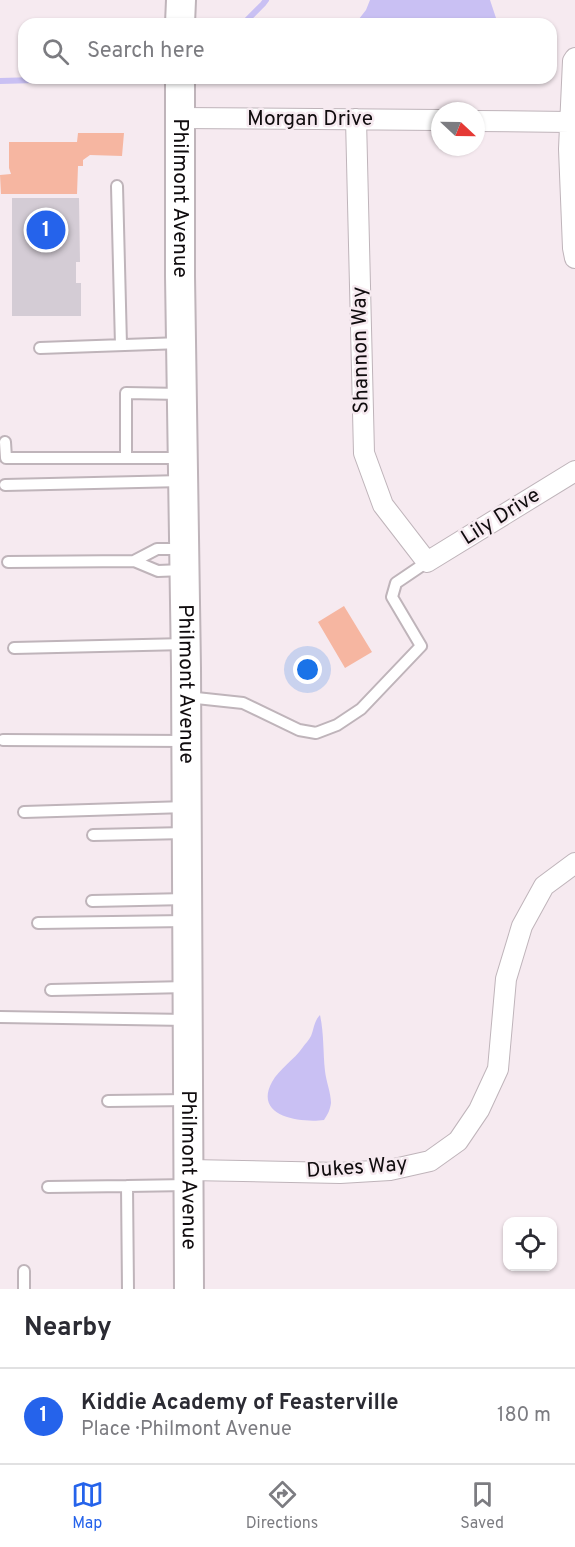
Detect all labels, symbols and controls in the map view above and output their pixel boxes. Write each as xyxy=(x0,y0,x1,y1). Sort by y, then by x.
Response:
search box xyxy=(18,18,557,84)
icon: search xyxy=(39,35,72,68)
text: Search here xyxy=(87,38,205,65)
north arrow xyxy=(431,102,485,156)
street label: Morgan Drive xyxy=(247,106,373,133)
street label: Philmont Avenue xyxy=(167,118,194,278)
pin: 1 xyxy=(26,208,66,252)
street label: Shannon Way xyxy=(346,286,376,414)
street label: Lily Drive xyxy=(456,482,546,552)
street label: Philmont Avenue xyxy=(172,604,200,764)
your location xyxy=(293,655,322,684)
street label: Philmont Avenue xyxy=(175,1090,202,1250)
street label: Dukes Way xyxy=(306,1151,408,1185)
map controls xyxy=(503,1217,557,1271)
button: locate xyxy=(503,1217,557,1271)
text: Nearby xyxy=(24,1312,112,1345)
text: Kiddie Academy of Feasterville xyxy=(81,1390,399,1417)
text: 1 xyxy=(40,1403,48,1429)
text: 180 m xyxy=(497,1403,551,1429)
text: Place · Philmont Avenue xyxy=(81,1417,292,1443)
tab: Map xyxy=(71,1478,104,1534)
tab: Directions xyxy=(246,1478,318,1534)
tab: Saved xyxy=(460,1478,504,1534)

